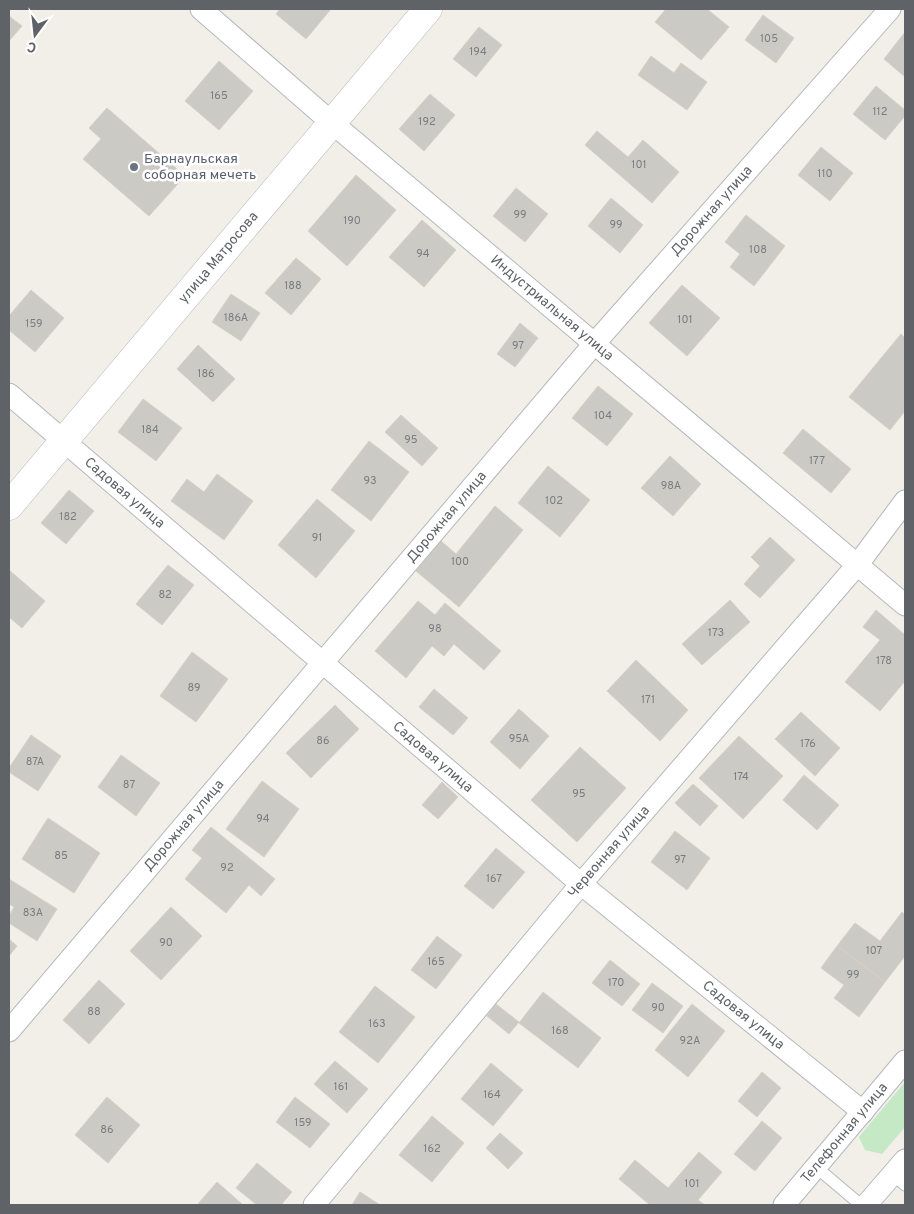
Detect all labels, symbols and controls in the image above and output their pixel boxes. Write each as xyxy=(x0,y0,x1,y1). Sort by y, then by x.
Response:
north arrow xyxy=(10,10,60,60)
house number: 105 xyxy=(760,32,778,46)
text: С xyxy=(25,37,39,55)
house number: 194 xyxy=(469,45,487,59)
house number: 165 xyxy=(210,89,228,103)
house number: 112 xyxy=(873,105,887,119)
house number: 192 xyxy=(418,115,436,129)
place label: Барнаульская соборная мечеть xyxy=(144,151,256,184)
house number: 101 xyxy=(631,158,647,172)
marker: Барнаульская соборная мечеть xyxy=(128,161,140,173)
street label: Дорожная улица xyxy=(667,162,756,260)
house number: 110 xyxy=(817,167,833,181)
street label: улица Матросова xyxy=(175,208,262,307)
house number: 99 xyxy=(513,208,527,222)
house number: 190 xyxy=(343,214,361,228)
house number: 99 xyxy=(609,218,623,232)
house number: 108 xyxy=(749,243,767,257)
house number: 94 xyxy=(416,247,430,261)
street label: Индустриальная улица xyxy=(487,251,617,364)
house number: 188 xyxy=(284,279,302,293)
house number: 186А xyxy=(224,311,248,325)
house number: 101 xyxy=(677,313,693,327)
house number: 159 xyxy=(25,317,43,331)
house number: 97 xyxy=(512,339,524,353)
house number: 186 xyxy=(197,367,215,381)
house number: 104 xyxy=(594,409,612,423)
house number: 184 xyxy=(141,423,159,437)
house number: 95 xyxy=(404,433,418,447)
street label: Садовая улица xyxy=(81,454,168,532)
house number: 177 xyxy=(809,454,825,468)
street label: Дорожная улица xyxy=(403,468,490,566)
house number: 93 xyxy=(363,474,377,488)
house number: 98А xyxy=(661,479,681,493)
house number: 102 xyxy=(545,494,563,508)
house number: 182 xyxy=(59,510,77,524)
house number: 91 xyxy=(312,531,322,545)
house number: 100 xyxy=(451,555,469,569)
house number: 82 xyxy=(158,588,172,602)
house number: 98 xyxy=(428,622,442,636)
house number: 173 xyxy=(708,626,724,640)
house number: 178 xyxy=(876,654,892,668)
house number: 89 xyxy=(187,681,201,695)
house number: 171 xyxy=(641,693,655,707)
street label: Садовая улица xyxy=(389,718,476,796)
house number: 95А xyxy=(509,732,529,746)
house number: 86 xyxy=(316,734,330,748)
house number: 176 xyxy=(800,737,816,751)
house number: 87А xyxy=(26,755,44,769)
house number: 174 xyxy=(733,770,749,784)
street label: Дорожная улица xyxy=(140,776,228,875)
house number: 87 xyxy=(123,778,135,792)
house number: 95 xyxy=(572,787,586,801)
street label: Червонная улица xyxy=(564,802,653,902)
house number: 94 xyxy=(256,812,270,826)
house number: 85 xyxy=(54,849,68,863)
house number: 97 xyxy=(674,853,686,867)
house number: 92 xyxy=(220,861,234,875)
house number: 167 xyxy=(486,872,502,886)
house number: 83А xyxy=(23,906,43,920)
house number: 90 xyxy=(159,936,173,950)
house number: 107 xyxy=(866,944,883,958)
house number: 165 xyxy=(427,955,445,969)
house number: 99 xyxy=(846,968,860,982)
house number: 170 xyxy=(608,976,624,990)
street label: Садовая улица xyxy=(699,977,788,1054)
house number: 90 xyxy=(651,1001,665,1015)
house number: 88 xyxy=(87,1005,101,1019)
house number: 163 xyxy=(368,1017,386,1031)
house number: 168 xyxy=(551,1024,569,1038)
house number: 92А xyxy=(680,1034,700,1048)
street label: Телефонная улица xyxy=(797,1079,892,1187)
house number: 161 xyxy=(334,1080,348,1094)
house number: 164 xyxy=(483,1088,501,1102)
house number: 159 xyxy=(294,1116,312,1130)
house number: 86 xyxy=(100,1123,114,1137)
house number: 162 xyxy=(423,1142,441,1156)
house number: 101 xyxy=(684,1177,700,1191)

